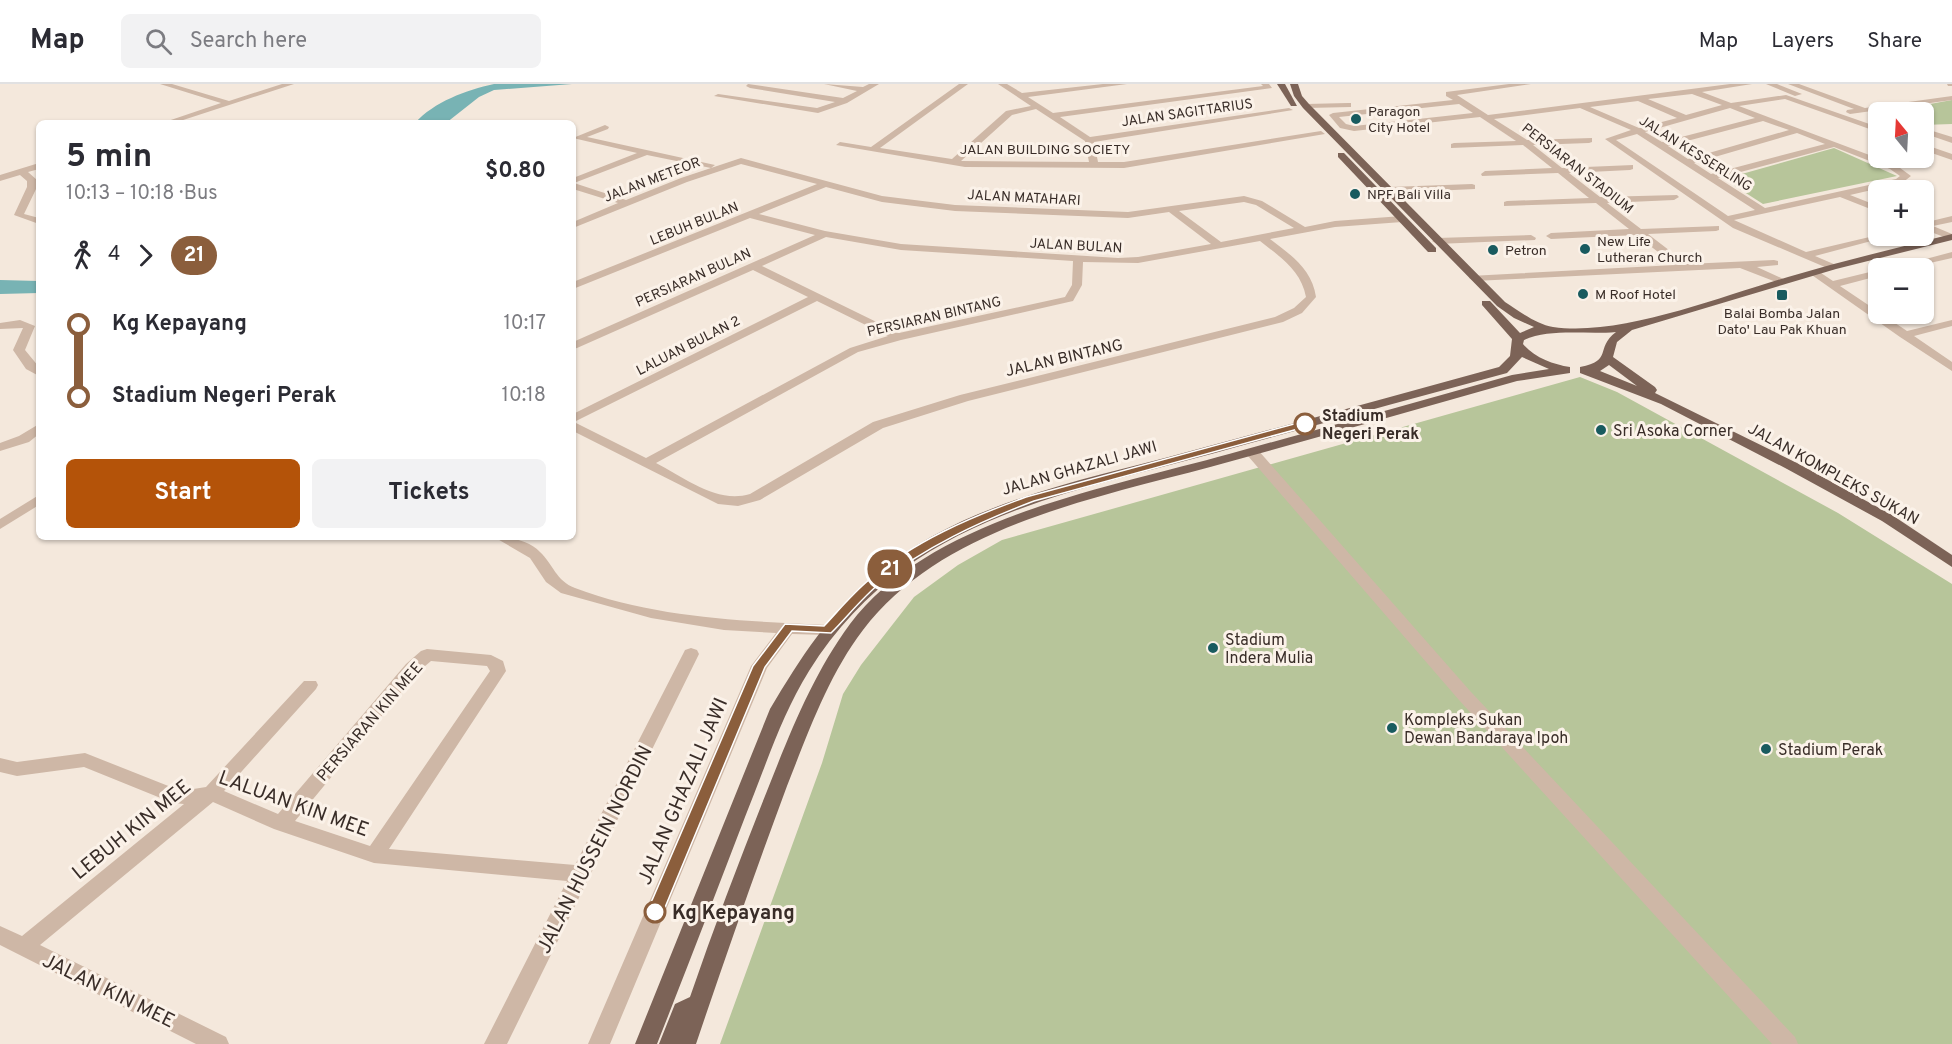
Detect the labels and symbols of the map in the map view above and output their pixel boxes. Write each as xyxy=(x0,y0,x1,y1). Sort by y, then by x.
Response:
street label: JALAN SAGITTARIUS xyxy=(1120,96,1254,131)
north arrow xyxy=(1868,102,1934,168)
place label: Paragon City Hotel xyxy=(1368,104,1430,137)
marker: Paragon City Hotel xyxy=(1349,112,1363,126)
street label: JALAN KESSERLING xyxy=(1636,113,1755,196)
street label: PERSIARAN STADIUM xyxy=(1518,120,1636,218)
street label: JALAN BUILDING SOCIETY xyxy=(960,142,1130,159)
street label: JALAN METEOR xyxy=(602,154,703,207)
street label: JALAN MATAHARI xyxy=(967,187,1081,210)
marker: NPF Bali Villa xyxy=(1348,187,1362,201)
place label: NPF Bali Villa xyxy=(1367,187,1451,204)
street label: LEBUH BULAN xyxy=(648,199,741,250)
place label: New Life Lutheran Church xyxy=(1597,234,1702,267)
street label: JALAN BULAN xyxy=(1029,236,1123,257)
marker: New Life Lutheran Church xyxy=(1578,242,1592,256)
marker: Petron xyxy=(1486,243,1500,257)
place label: Petron xyxy=(1505,243,1547,260)
street label: PERSIARAN BULAN xyxy=(633,245,754,312)
marker: M Roof Hotel xyxy=(1576,287,1590,301)
place label: M Roof Hotel xyxy=(1595,287,1676,304)
marker: Balai Bomba Jalan Dato' Lau Pak Khuan xyxy=(1775,288,1789,302)
street label: PERSIARAN BINTANG xyxy=(866,294,1003,341)
place label: Balai Bomba Jalan Dato' Lau Pak Khuan xyxy=(1717,306,1847,339)
street label: LALUAN BULAN 2 xyxy=(634,313,743,380)
street label: JALAN BINTANG xyxy=(1004,336,1125,382)
place label: Stadium Negeri Perak xyxy=(1322,407,1419,445)
marker: Stadium Negeri Perak xyxy=(1294,413,1316,435)
street label: JALAN KOMPLEKS SUKAN xyxy=(1744,419,1922,530)
place label: Sri Asoka Corner xyxy=(1613,422,1733,442)
marker: Sri Asoka Corner xyxy=(1594,423,1608,437)
street label: JALAN GHAZALI JAWI xyxy=(1000,437,1159,501)
line badge: 21 xyxy=(863,550,917,588)
place label: Stadium Indera Mulia xyxy=(1225,631,1313,669)
marker: Stadium Indera Mulia xyxy=(1206,641,1220,655)
street label: PERSIARAN KIN MEE xyxy=(313,658,428,786)
street label: JALAN GHAZALI JAWI xyxy=(633,694,735,889)
place label: Kompleks Sukan Dewan Bandaraya Ipoh xyxy=(1404,711,1568,749)
marker: Kompleks Sukan Dewan Bandaraya Ipoh xyxy=(1385,721,1399,735)
street label: JALAN HUSSEIN NORDIN xyxy=(532,741,660,958)
place label: Stadium Perak xyxy=(1778,741,1883,761)
marker: Stadium Perak xyxy=(1759,742,1773,756)
street label: LALUAN KIN MEE xyxy=(215,766,372,844)
street label: LEBUH KIN MEE xyxy=(67,775,197,887)
marker: Kg Kepayang xyxy=(644,901,666,923)
place label: Kg Kepayang xyxy=(672,901,795,927)
street label: JALAN KIN MEE xyxy=(38,948,179,1035)

